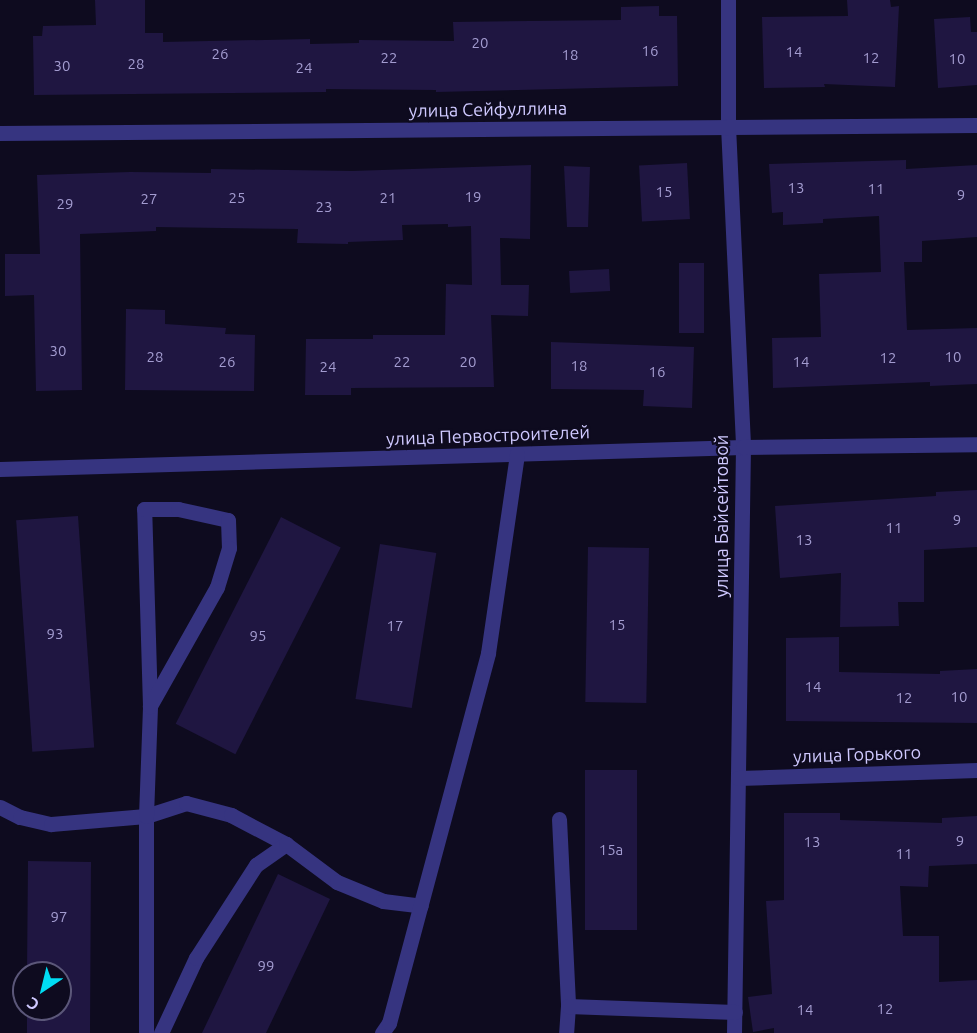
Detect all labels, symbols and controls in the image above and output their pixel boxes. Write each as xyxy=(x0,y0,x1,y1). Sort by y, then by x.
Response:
house number: 20 xyxy=(472,34,488,52)
house number: 16 xyxy=(642,42,658,60)
house number: 14 xyxy=(786,43,802,61)
house number: 26 xyxy=(212,45,228,63)
house number: 18 xyxy=(562,46,578,64)
house number: 22 xyxy=(381,49,397,67)
house number: 12 xyxy=(863,49,879,67)
house number: 10 xyxy=(949,50,965,68)
house number: 28 xyxy=(128,55,144,73)
house number: 30 xyxy=(54,57,70,75)
house number: 24 xyxy=(296,59,312,77)
street label: улица Сейфуллина xyxy=(409,97,567,121)
house number: 13 xyxy=(788,179,804,197)
house number: 11 xyxy=(868,180,884,198)
house number: 15 xyxy=(656,183,672,201)
house number: 9 xyxy=(957,186,965,204)
house number: 19 xyxy=(465,188,481,206)
house number: 25 xyxy=(229,189,245,207)
house number: 21 xyxy=(380,189,396,207)
house number: 27 xyxy=(141,190,157,208)
house number: 29 xyxy=(57,195,73,213)
house number: 23 xyxy=(316,198,332,216)
house number: 30 xyxy=(50,342,66,360)
house number: 28 xyxy=(147,348,163,366)
house number: 10 xyxy=(945,348,961,366)
house number: 12 xyxy=(880,349,896,367)
house number: 26 xyxy=(219,353,235,371)
house number: 22 xyxy=(394,353,410,371)
house number: 20 xyxy=(460,353,476,371)
house number: 14 xyxy=(793,353,809,371)
house number: 18 xyxy=(571,357,587,375)
house number: 24 xyxy=(320,358,336,376)
house number: 16 xyxy=(649,363,665,381)
street label: улица Первостроителей xyxy=(386,421,590,449)
street label: улица Байсейтовой xyxy=(710,435,732,597)
house number: 9 xyxy=(953,511,961,529)
house number: 11 xyxy=(886,519,902,537)
house number: 13 xyxy=(796,531,812,549)
house number: 15 xyxy=(609,616,625,634)
house number: 17 xyxy=(387,617,403,635)
house number: 93 xyxy=(47,625,63,643)
house number: 95 xyxy=(250,627,266,645)
house number: 14 xyxy=(805,678,821,696)
house number: 10 xyxy=(951,688,967,706)
house number: 12 xyxy=(896,689,912,707)
street label: улица Горького xyxy=(793,741,921,767)
house number: 9 xyxy=(956,832,964,850)
house number: 13 xyxy=(804,833,820,851)
house number: 15а xyxy=(599,841,623,859)
house number: 11 xyxy=(896,845,912,863)
house number: 97 xyxy=(51,908,67,926)
house number: 99 xyxy=(258,957,274,975)
north arrow xyxy=(12,961,72,1021)
text: С xyxy=(23,994,42,1014)
house number: 12 xyxy=(877,1000,893,1018)
house number: 14 xyxy=(797,1001,813,1019)

